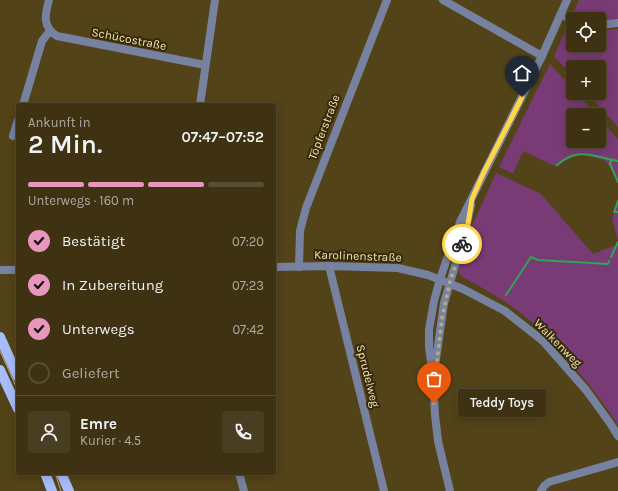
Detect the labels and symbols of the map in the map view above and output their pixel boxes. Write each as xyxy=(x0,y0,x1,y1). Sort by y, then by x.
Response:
street label: Schücostraße xyxy=(90,25,168,53)
pin xyxy=(505,56,539,97)
street label: Töpferstraße xyxy=(305,93,343,161)
courier xyxy=(442,224,482,264)
street label: Karolinenstraße xyxy=(314,247,402,265)
street label: Walkenweg xyxy=(531,316,585,370)
street label: Sprudelweg xyxy=(353,343,383,409)
pin xyxy=(417,362,451,403)
callout: Teddy Toys xyxy=(458,389,546,417)

